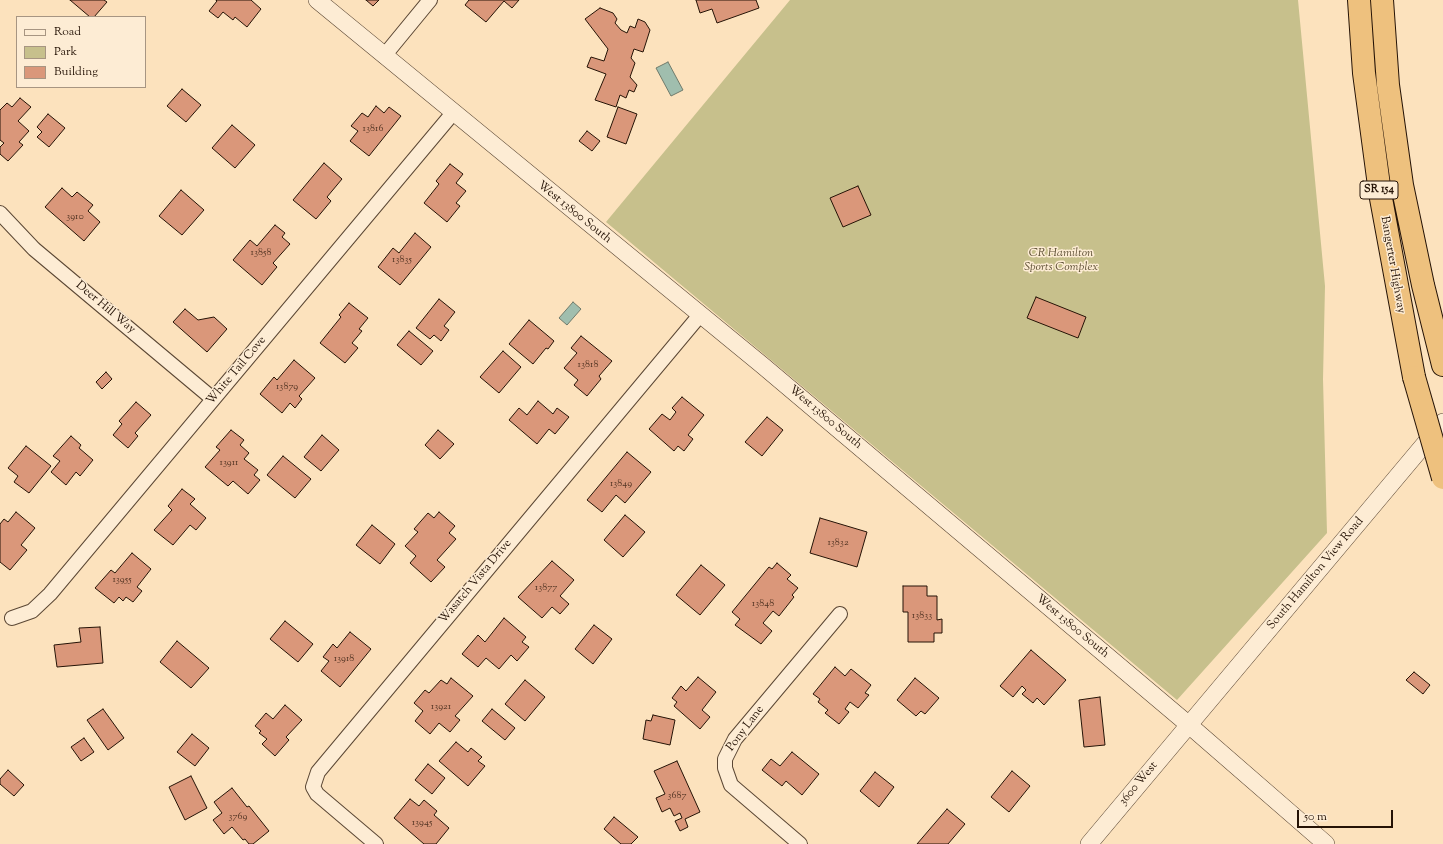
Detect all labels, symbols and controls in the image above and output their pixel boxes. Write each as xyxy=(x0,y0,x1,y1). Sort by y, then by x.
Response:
legend xyxy=(16,16,146,88)
text: Road xyxy=(54,23,81,41)
text: Park xyxy=(54,43,77,61)
text: Building xyxy=(54,63,98,81)
house number: 13816 xyxy=(363,123,383,135)
street label: West 13800 South xyxy=(534,179,614,247)
road number: SR 154 xyxy=(1360,181,1398,199)
house number: 3910 xyxy=(66,211,84,223)
street label: Bangerter Highway xyxy=(1376,215,1408,315)
house number: 13858 xyxy=(251,247,271,259)
park label: CR Hamilton Sports Complex xyxy=(1024,247,1098,275)
house number: 13835 xyxy=(392,254,412,266)
street label: Deer Hill Way xyxy=(72,279,138,337)
street label: White Tail Cove xyxy=(204,334,270,408)
house number: 13818 xyxy=(578,359,598,371)
house number: 13879 xyxy=(276,381,298,393)
street label: West 13800 South xyxy=(785,383,865,453)
house number: 13911 xyxy=(219,457,239,469)
house number: 13849 xyxy=(610,478,632,490)
street label: South Hamilton View Road xyxy=(1265,515,1367,633)
street label: Wasatch Vista Drive xyxy=(437,537,515,627)
house number: 13832 xyxy=(827,537,849,549)
house number: 13955 xyxy=(112,574,132,586)
house number: 13877 xyxy=(535,582,557,594)
street label: West 13800 South xyxy=(1032,592,1112,662)
house number: 13848 xyxy=(752,598,774,610)
house number: 13833 xyxy=(912,610,932,622)
house number: 13918 xyxy=(334,653,354,665)
house number: 13921 xyxy=(431,701,451,713)
street label: Pony Lane xyxy=(724,703,768,755)
street label: 3600 West xyxy=(1117,759,1161,809)
house number: 3687 xyxy=(668,790,686,802)
scale bar xyxy=(1299,802,1395,828)
text: 50 m xyxy=(1304,808,1327,826)
house number: 3769 xyxy=(229,811,247,823)
house number: 13945 xyxy=(412,817,432,829)

